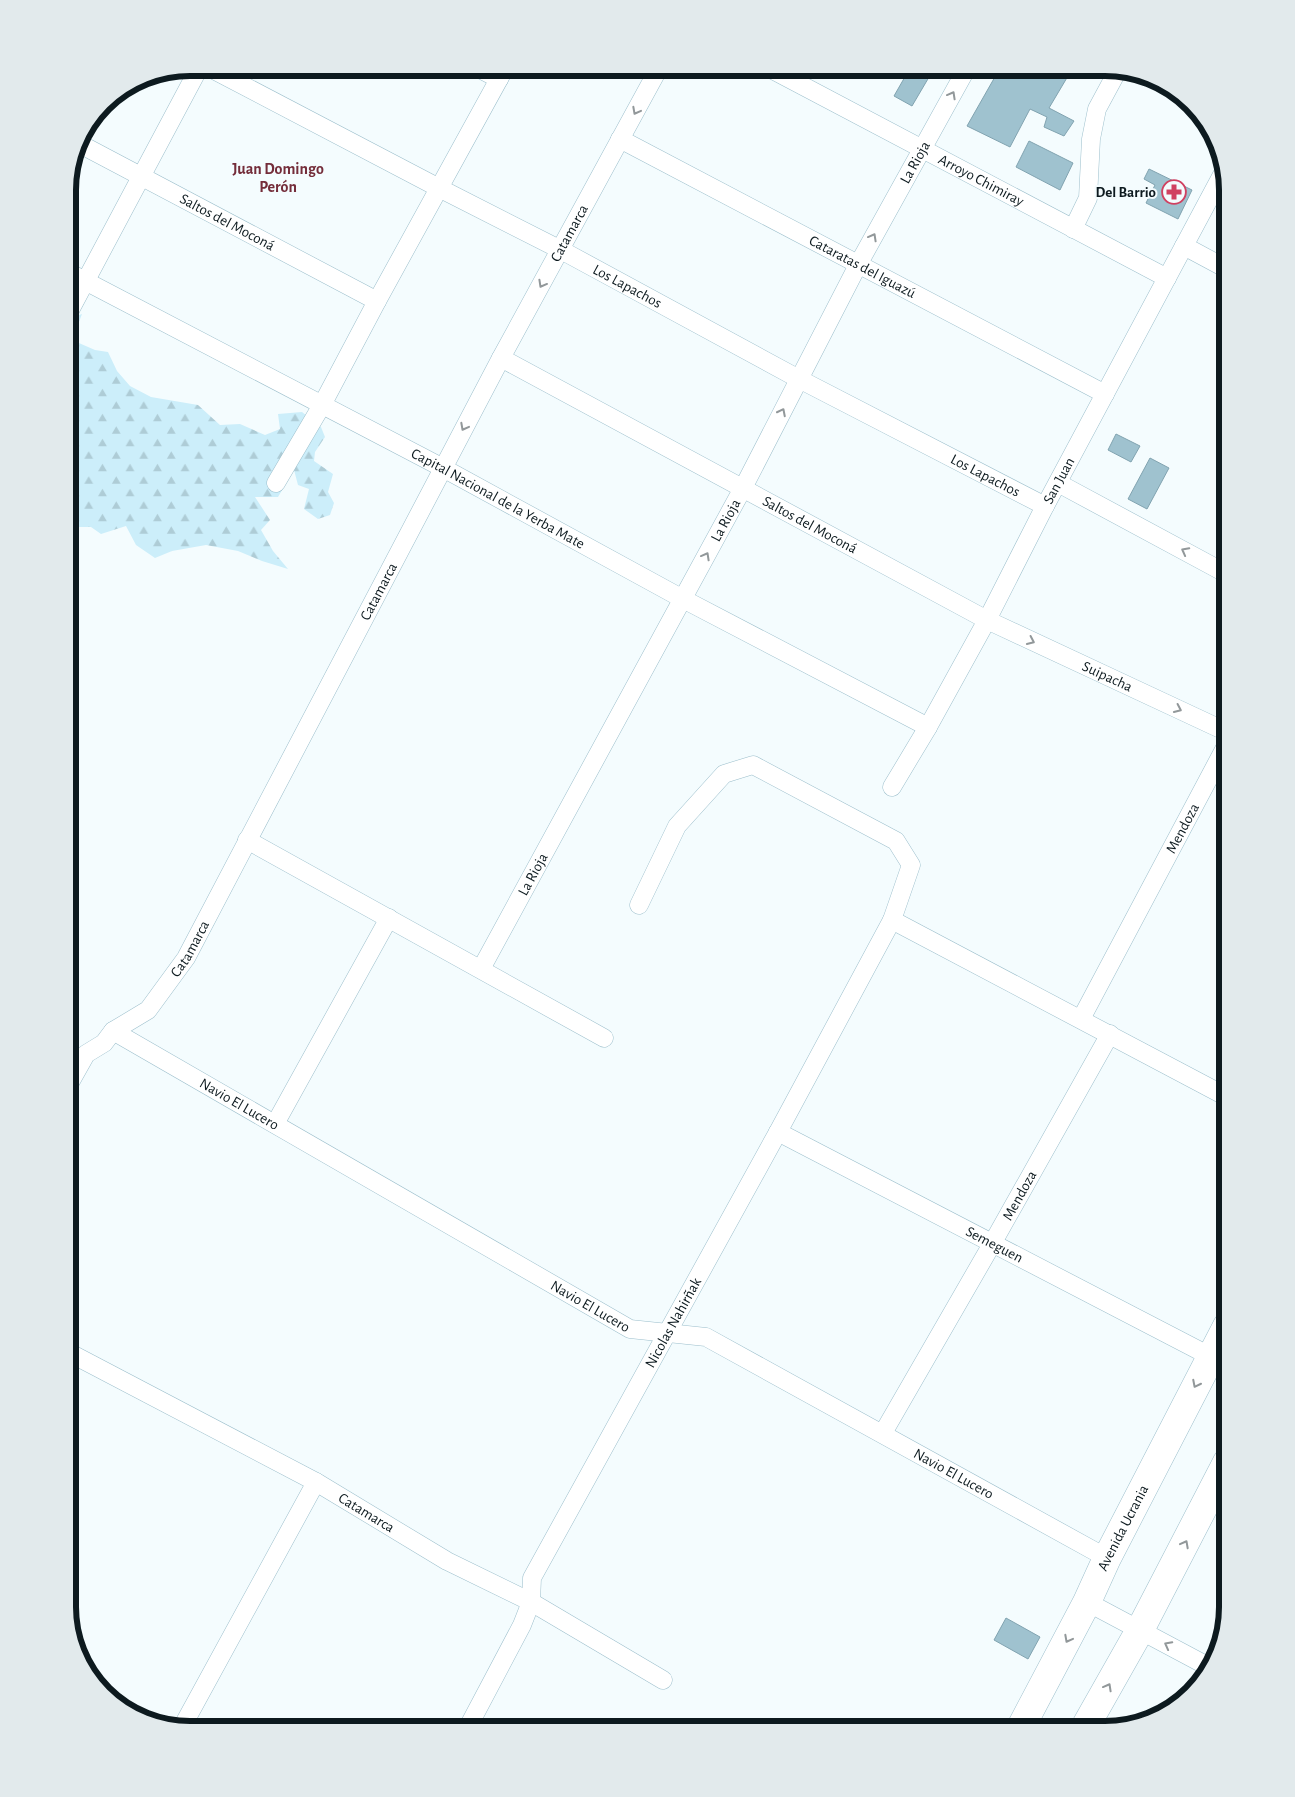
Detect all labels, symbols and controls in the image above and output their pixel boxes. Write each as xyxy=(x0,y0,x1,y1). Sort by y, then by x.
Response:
one-way arrow xyxy=(946,91,956,100)
one-way arrow xyxy=(632,105,642,114)
street label: La Rioja xyxy=(898,139,933,186)
street label: Arroyo Chimiray xyxy=(936,152,1027,209)
district label: Juan Domingo Perón xyxy=(232,161,324,195)
pharmacy icon: Del Barrio xyxy=(1161,179,1187,205)
place label: Del Barrio xyxy=(1095,185,1156,200)
street label: Saltos del Moconá xyxy=(177,191,277,254)
street label: Catamarca xyxy=(548,202,591,264)
street label: Cataratas del Iguazú xyxy=(807,233,918,301)
one-way arrow xyxy=(867,233,877,242)
street label: Los Lapachos xyxy=(590,262,664,311)
one-way arrow xyxy=(538,279,548,288)
one-way arrow xyxy=(776,408,786,417)
one-way arrow xyxy=(460,422,470,431)
street label: Capital Nacional de la Yerba Mate xyxy=(409,446,587,552)
street label: Los Lapachos xyxy=(948,452,1022,500)
street label: San Juan xyxy=(1041,455,1078,507)
street label: Saltos del Moconá xyxy=(760,493,860,557)
street label: La Rioja xyxy=(708,497,743,544)
one-way arrow xyxy=(1181,547,1190,557)
one-way arrow xyxy=(700,552,710,561)
street label: Catamarca xyxy=(358,560,400,623)
one-way arrow xyxy=(1026,634,1035,645)
street label: Suipacha xyxy=(1080,659,1135,695)
one-way arrow xyxy=(1173,703,1182,713)
street label: Mendoza xyxy=(1163,801,1202,856)
street label: La Rioja xyxy=(516,851,551,898)
street label: Catamarca xyxy=(168,918,212,980)
street label: Navio El Lucero xyxy=(197,1076,281,1133)
street label: Mendoza xyxy=(1000,1168,1040,1223)
street label: Semeguen xyxy=(963,1224,1025,1266)
street label: Nicolas Nahirñak xyxy=(642,1275,704,1370)
street label: Navio El Lucero xyxy=(548,1278,632,1335)
one-way arrow xyxy=(1192,1379,1202,1388)
street label: Navio El Lucero xyxy=(911,1446,996,1502)
street label: Avenida Ucrania xyxy=(1095,1483,1151,1573)
street label: Catamarca xyxy=(336,1490,397,1535)
one-way arrow xyxy=(1179,1540,1189,1549)
one-way arrow xyxy=(1064,1633,1074,1642)
one-way arrow xyxy=(1164,1641,1173,1651)
one-way arrow xyxy=(1102,1683,1112,1692)

